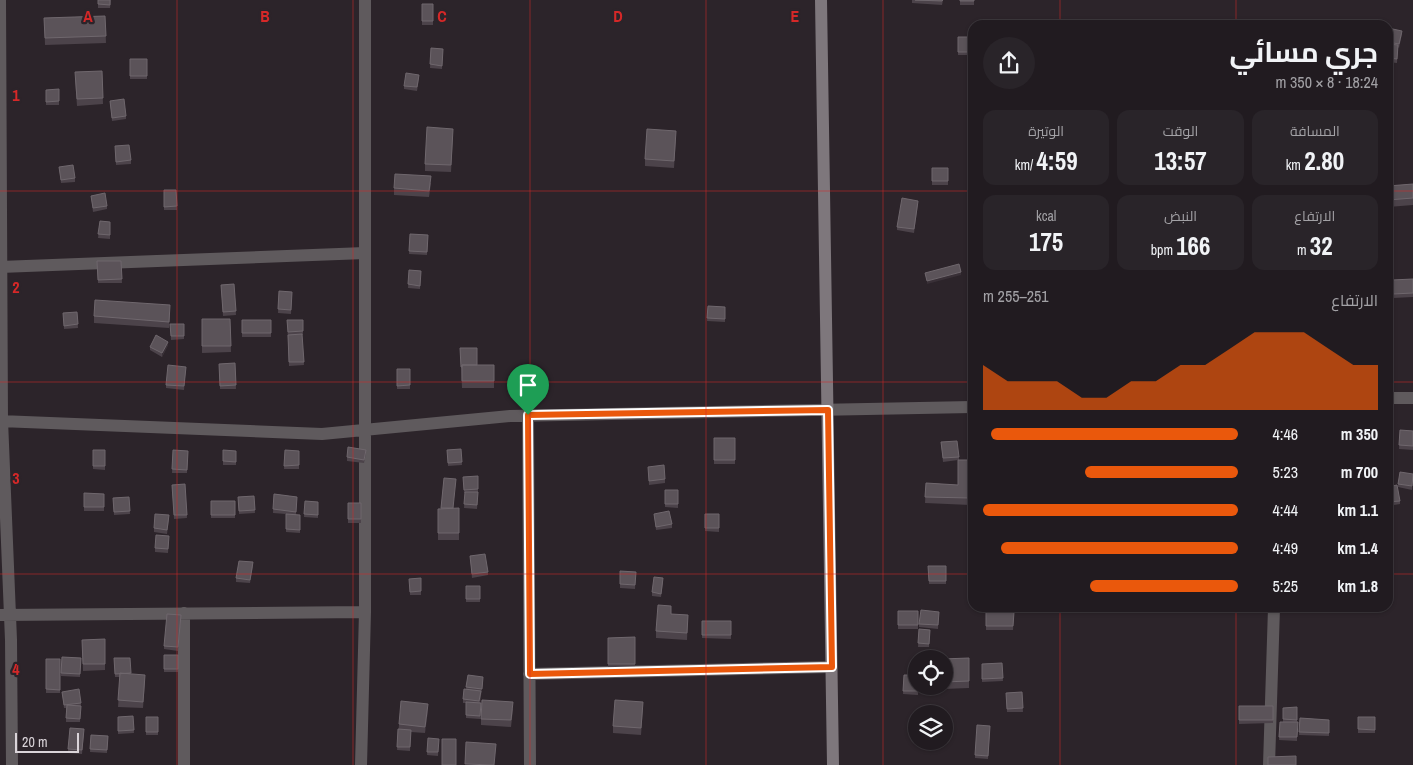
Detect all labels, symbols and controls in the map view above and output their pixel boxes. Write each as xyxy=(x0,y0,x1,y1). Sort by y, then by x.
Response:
text: A xyxy=(83,5,93,27)
text: B xyxy=(260,5,270,27)
text: C xyxy=(437,5,447,27)
text: D xyxy=(613,5,623,27)
text: E xyxy=(791,5,800,27)
text: جري مسائي xyxy=(1229,33,1378,71)
button: share xyxy=(983,37,1035,89)
text: 18:24 · 8 × 350 m xyxy=(1275,71,1378,93)
text: 1 xyxy=(12,84,20,106)
text: الوتيرة xyxy=(1028,122,1064,140)
text: الوقت xyxy=(1163,122,1198,140)
text: المسافة xyxy=(1290,122,1340,140)
text: 4:59 xyxy=(1037,144,1078,178)
text: 13:57 xyxy=(1154,144,1207,178)
text: 2.80 xyxy=(1304,144,1344,178)
text: /km xyxy=(1015,156,1037,174)
text: km xyxy=(1286,156,1304,174)
text: kcal xyxy=(1036,207,1056,225)
text: النبض xyxy=(1164,207,1197,225)
text: الارتفاع xyxy=(1294,207,1335,225)
text: 175 xyxy=(1029,225,1063,259)
text: 166 xyxy=(1176,229,1210,263)
text: 32 xyxy=(1310,229,1333,263)
text: bpm xyxy=(1151,241,1176,259)
text: m xyxy=(1297,241,1310,259)
text: 2 xyxy=(12,276,20,298)
text: 251–255 m xyxy=(983,285,1049,307)
text: الارتفاع xyxy=(1331,289,1378,311)
pin xyxy=(507,364,549,415)
icon: arrive xyxy=(514,371,542,399)
text: 4:46 xyxy=(1272,423,1298,445)
text: 350 m xyxy=(1341,423,1378,445)
text: 5:23 xyxy=(1272,461,1298,483)
text: 700 m xyxy=(1341,461,1378,483)
text: 3 xyxy=(12,467,20,489)
text: 4:44 xyxy=(1272,499,1298,521)
text: 1.1 km xyxy=(1337,499,1378,521)
text: 4:49 xyxy=(1272,537,1298,559)
text: 1.4 km xyxy=(1337,537,1378,559)
text: 5:25 xyxy=(1272,575,1298,597)
text: 1.8 km xyxy=(1337,575,1378,597)
map controls xyxy=(908,650,953,750)
button: locate xyxy=(908,650,953,695)
text: 4 xyxy=(12,658,20,680)
button: layers xyxy=(908,705,953,750)
scale bar xyxy=(15,730,79,753)
text: 20 m xyxy=(22,733,48,751)

